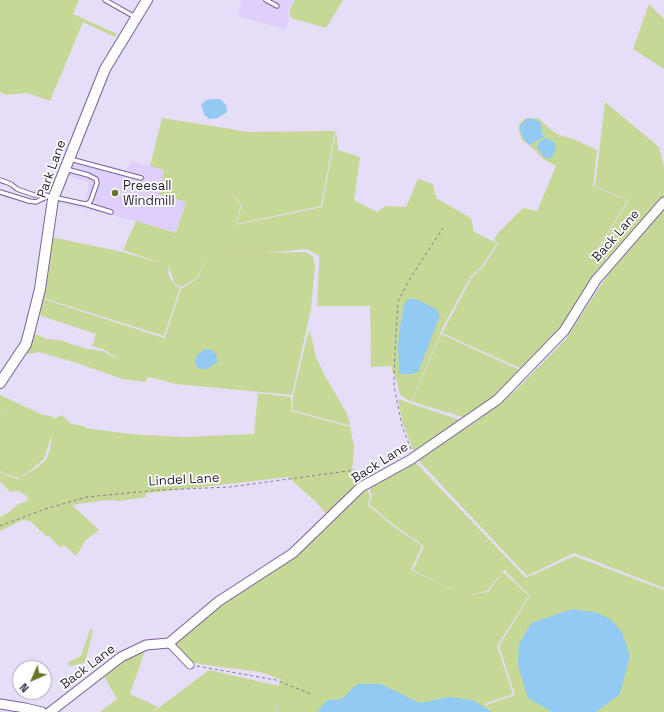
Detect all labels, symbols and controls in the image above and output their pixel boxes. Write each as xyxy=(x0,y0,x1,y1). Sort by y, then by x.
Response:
street label: Park Lane xyxy=(34,138,70,200)
place label: Preesall Windmill xyxy=(123,178,175,209)
marker: Preesall Windmill xyxy=(110,188,120,198)
street label: Back Lane xyxy=(589,207,643,265)
street label: Back Lane xyxy=(349,439,411,487)
street label: Lindel Lane xyxy=(148,470,220,490)
street label: Back Lane xyxy=(58,641,118,693)
north arrow xyxy=(12,660,52,700)
text: N xyxy=(17,680,32,695)

